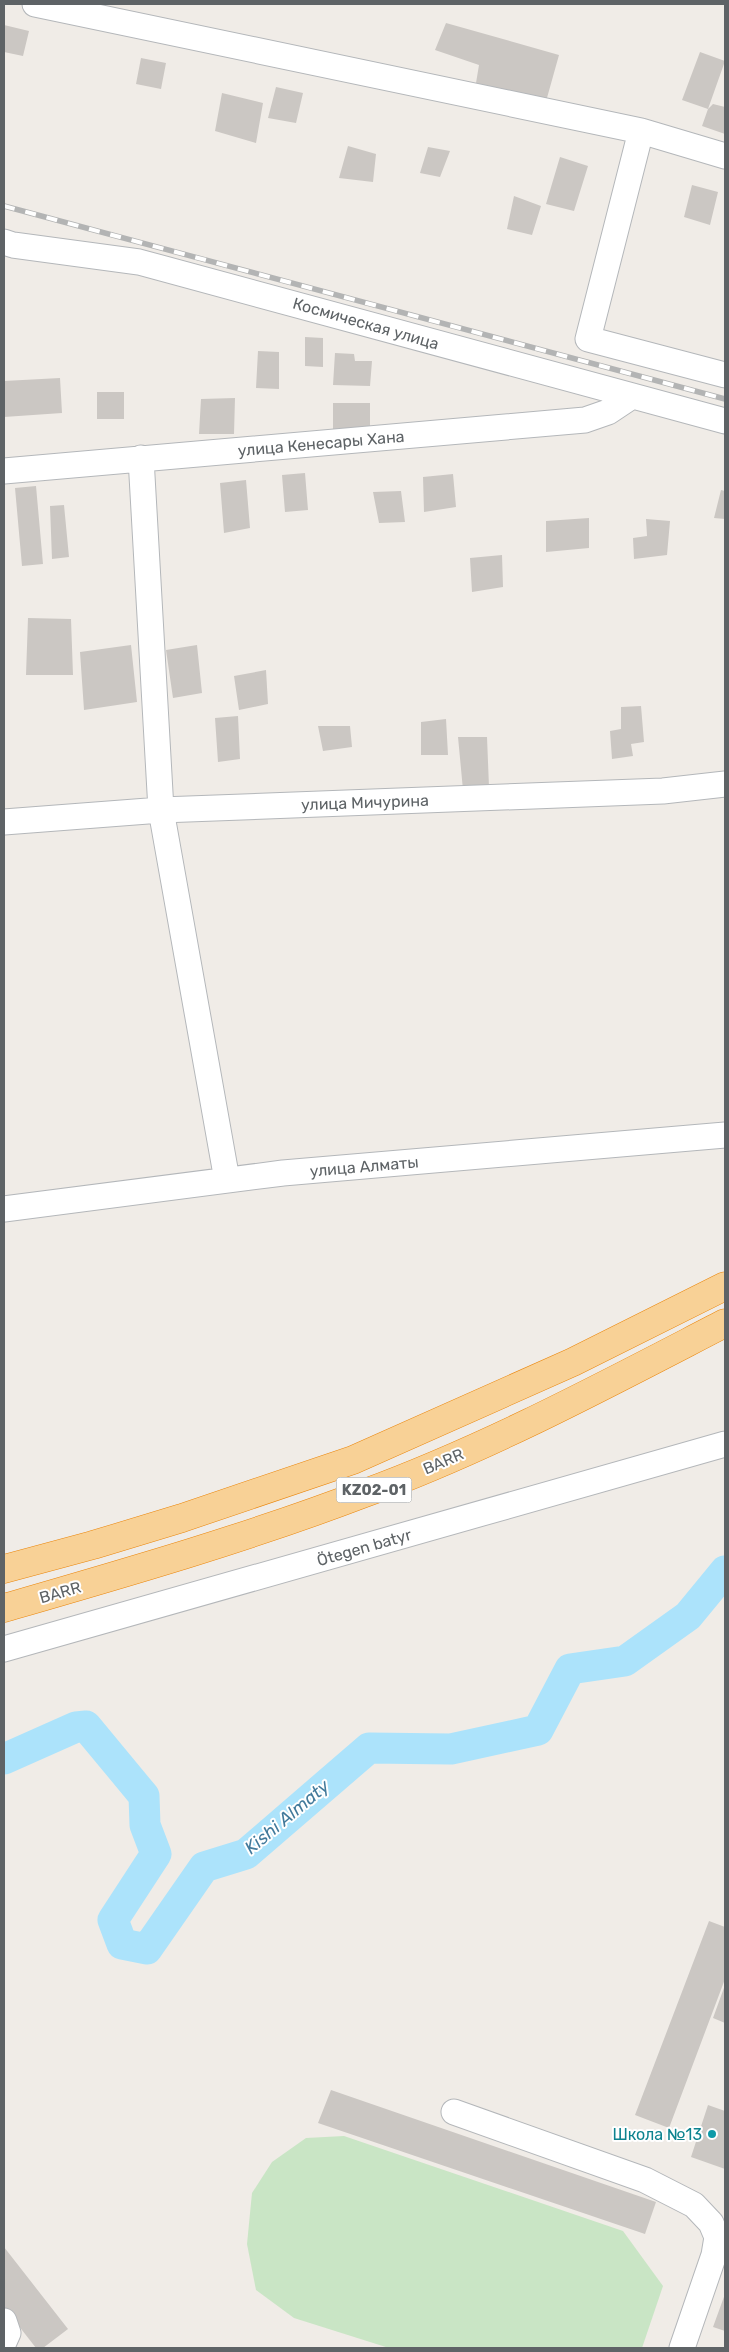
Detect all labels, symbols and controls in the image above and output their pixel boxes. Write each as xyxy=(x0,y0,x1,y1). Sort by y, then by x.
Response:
street label: Космическая улица xyxy=(291,294,441,353)
street label: улица Кенесары Хана xyxy=(237,427,405,460)
street label: улица Мичурина xyxy=(301,791,429,814)
street label: улица Алматы xyxy=(309,1152,419,1181)
street label: BARR xyxy=(420,1444,466,1478)
road number: KZ02-01 xyxy=(336,1478,412,1502)
street label: Ötegen batyr xyxy=(315,1525,414,1570)
street label: BARR xyxy=(37,1578,83,1607)
water label: Kіshі Almaty xyxy=(240,1775,335,1859)
place label: Школа №13 xyxy=(612,2125,702,2144)
marker: Школа №13 xyxy=(706,2128,718,2140)

